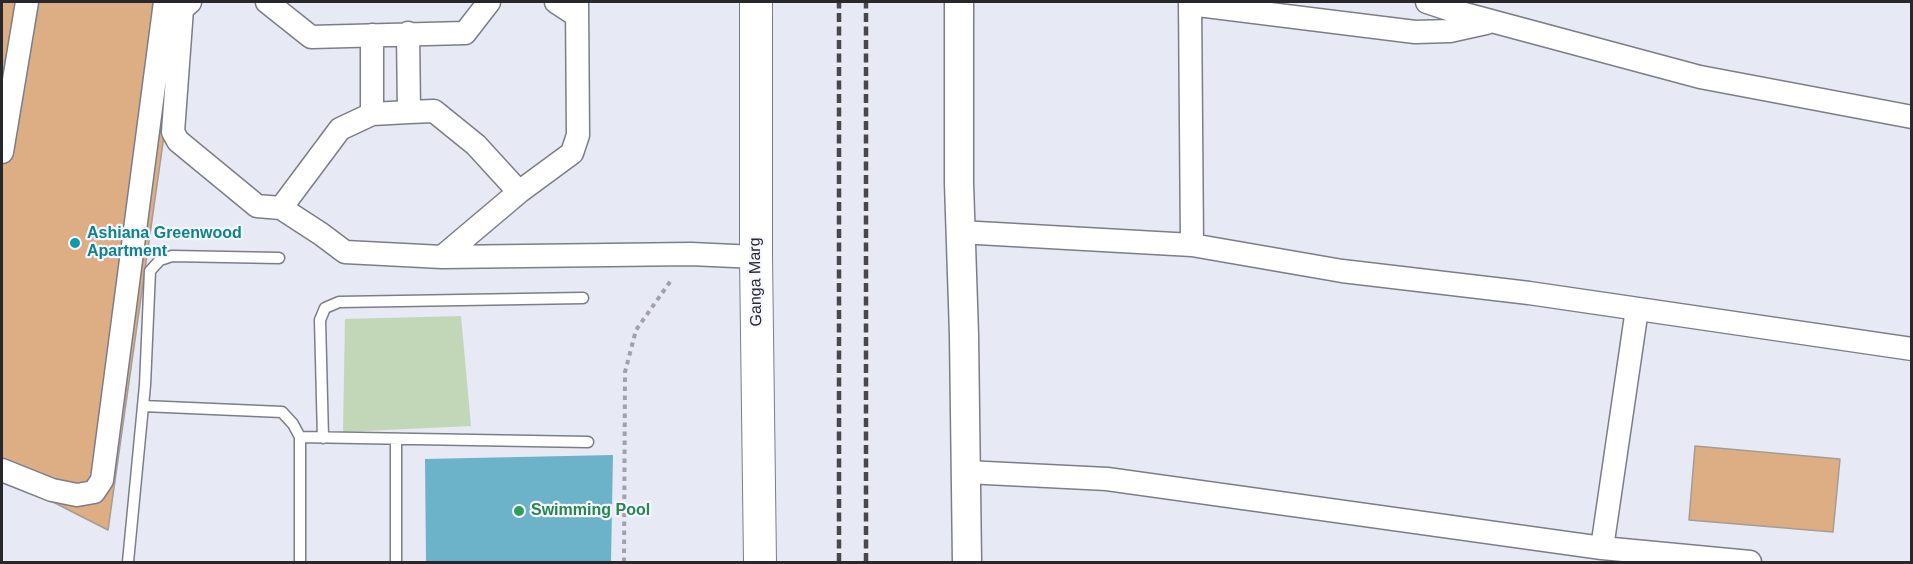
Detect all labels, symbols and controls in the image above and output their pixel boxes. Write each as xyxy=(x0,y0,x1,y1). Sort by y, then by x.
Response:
place label: Ashiana Greenwood Apartment xyxy=(87,224,242,262)
marker: Ashiana Greenwood Apartment xyxy=(68,236,82,250)
street label: Ganga Marg xyxy=(746,237,766,327)
place label: Swimming Pool xyxy=(531,501,650,521)
marker: Swimming Pool xyxy=(512,504,526,518)

